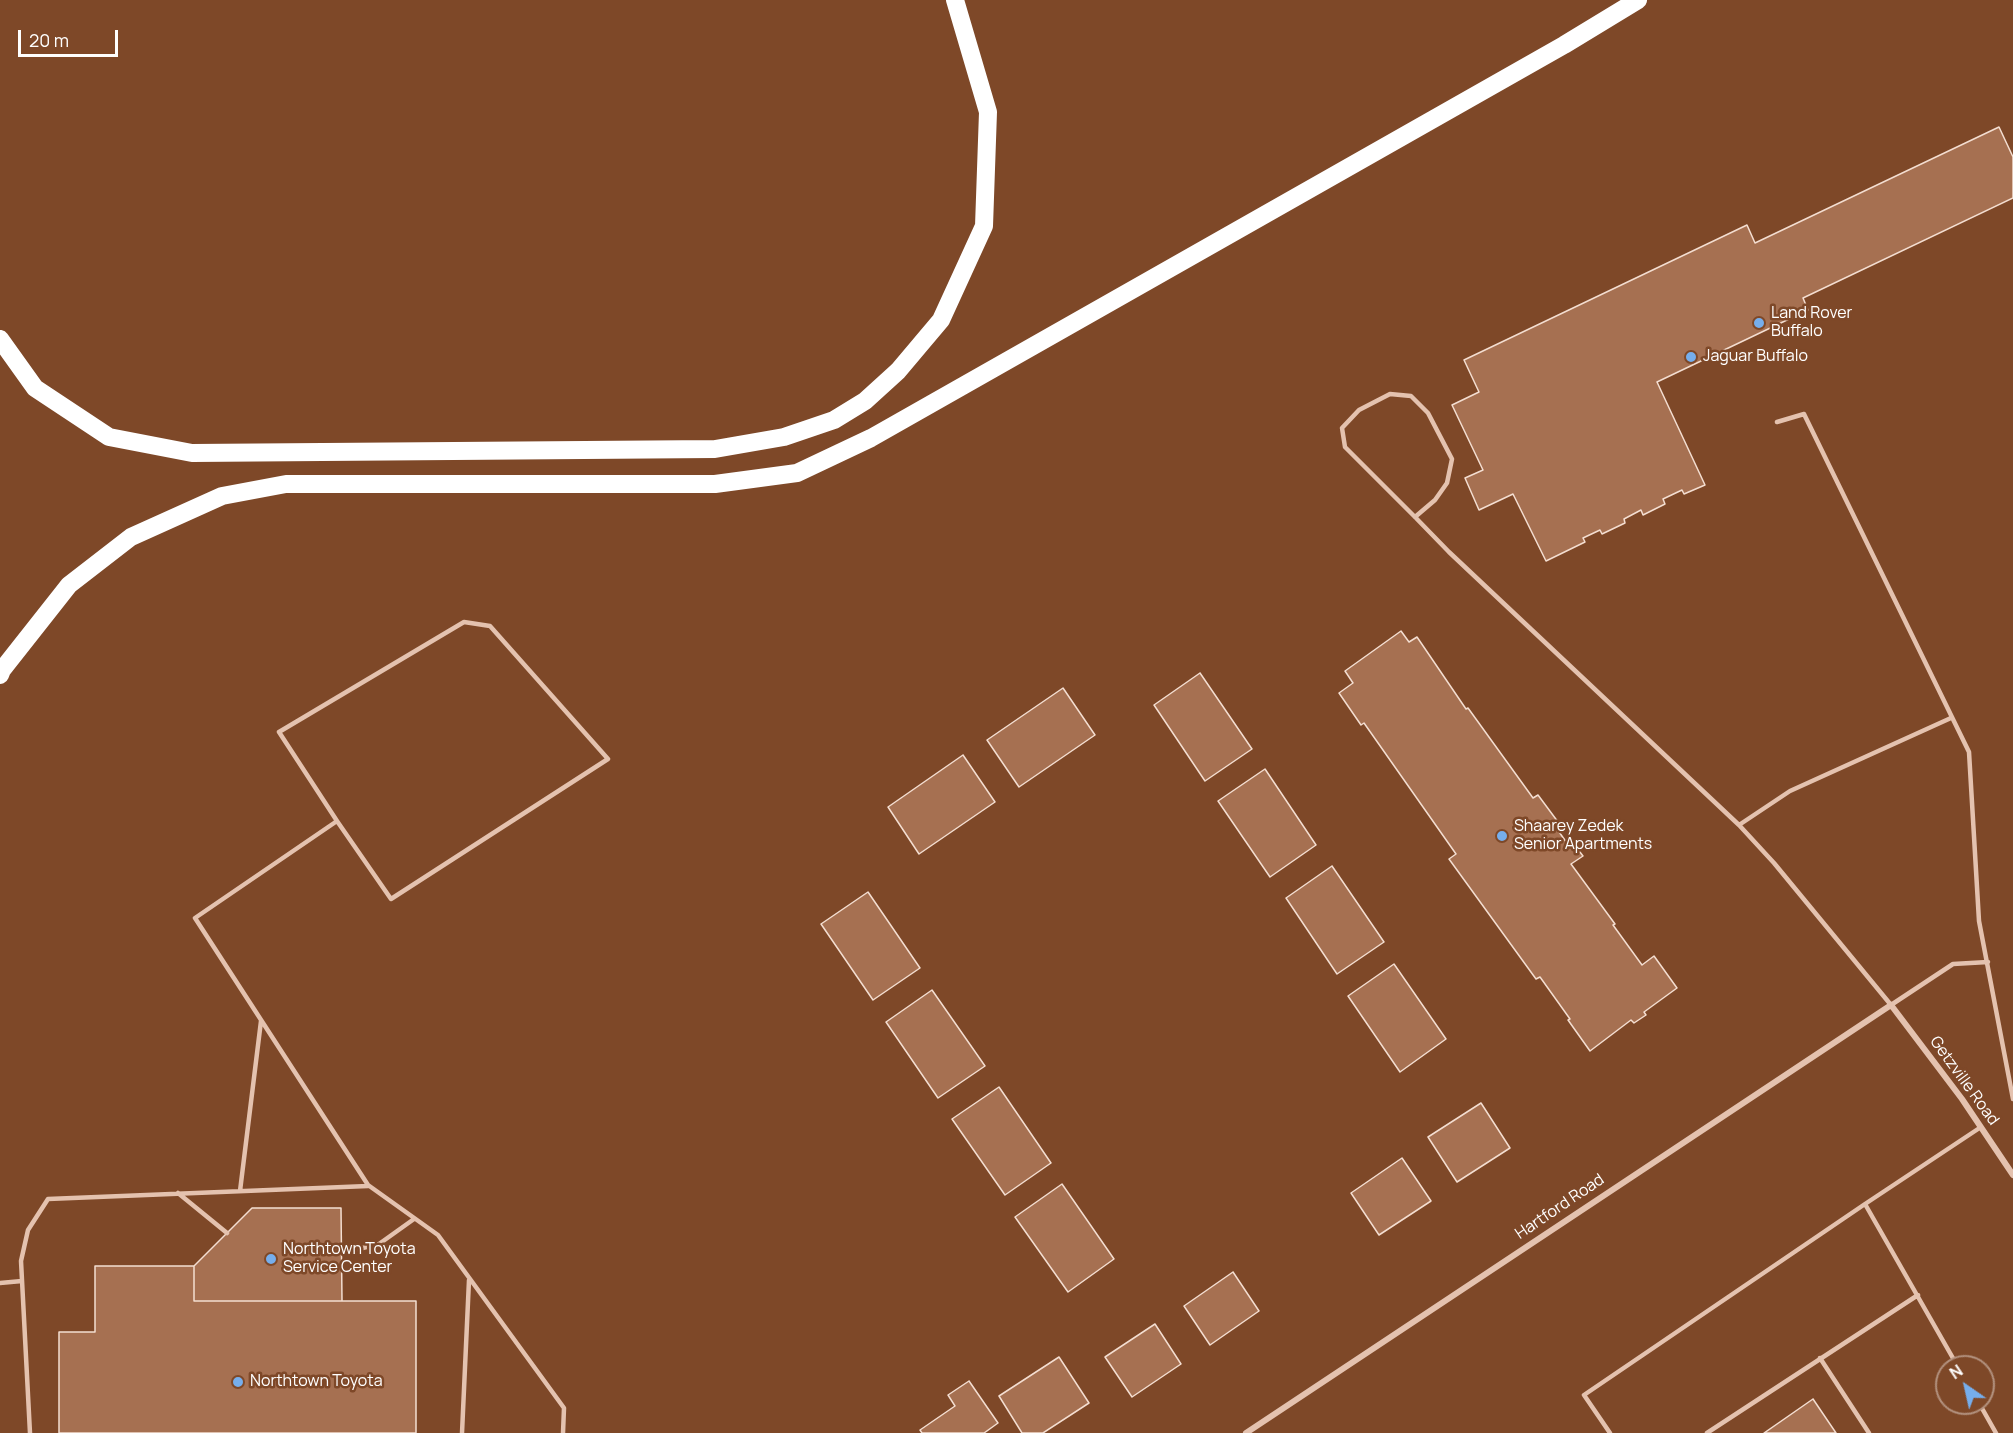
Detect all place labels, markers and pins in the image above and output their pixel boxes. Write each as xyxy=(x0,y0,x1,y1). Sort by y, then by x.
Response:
place label: Land Rover Buffalo xyxy=(1771,304,1852,342)
marker: Land Rover Buffalo xyxy=(1752,316,1766,330)
place label: Jaguar Buffalo xyxy=(1703,347,1808,367)
marker: Jaguar Buffalo xyxy=(1684,350,1698,364)
place label: Shaarey Zedek Senior Apartments xyxy=(1514,817,1652,855)
marker: Shaarey Zedek Senior Apartments xyxy=(1495,829,1509,843)
place label: Northtown Toyota Service Center xyxy=(283,1240,416,1278)
marker: Northtown Toyota Service Center xyxy=(264,1252,278,1266)
place label: Northtown Toyota xyxy=(250,1372,383,1392)
marker: Northtown Toyota xyxy=(231,1375,245,1389)

